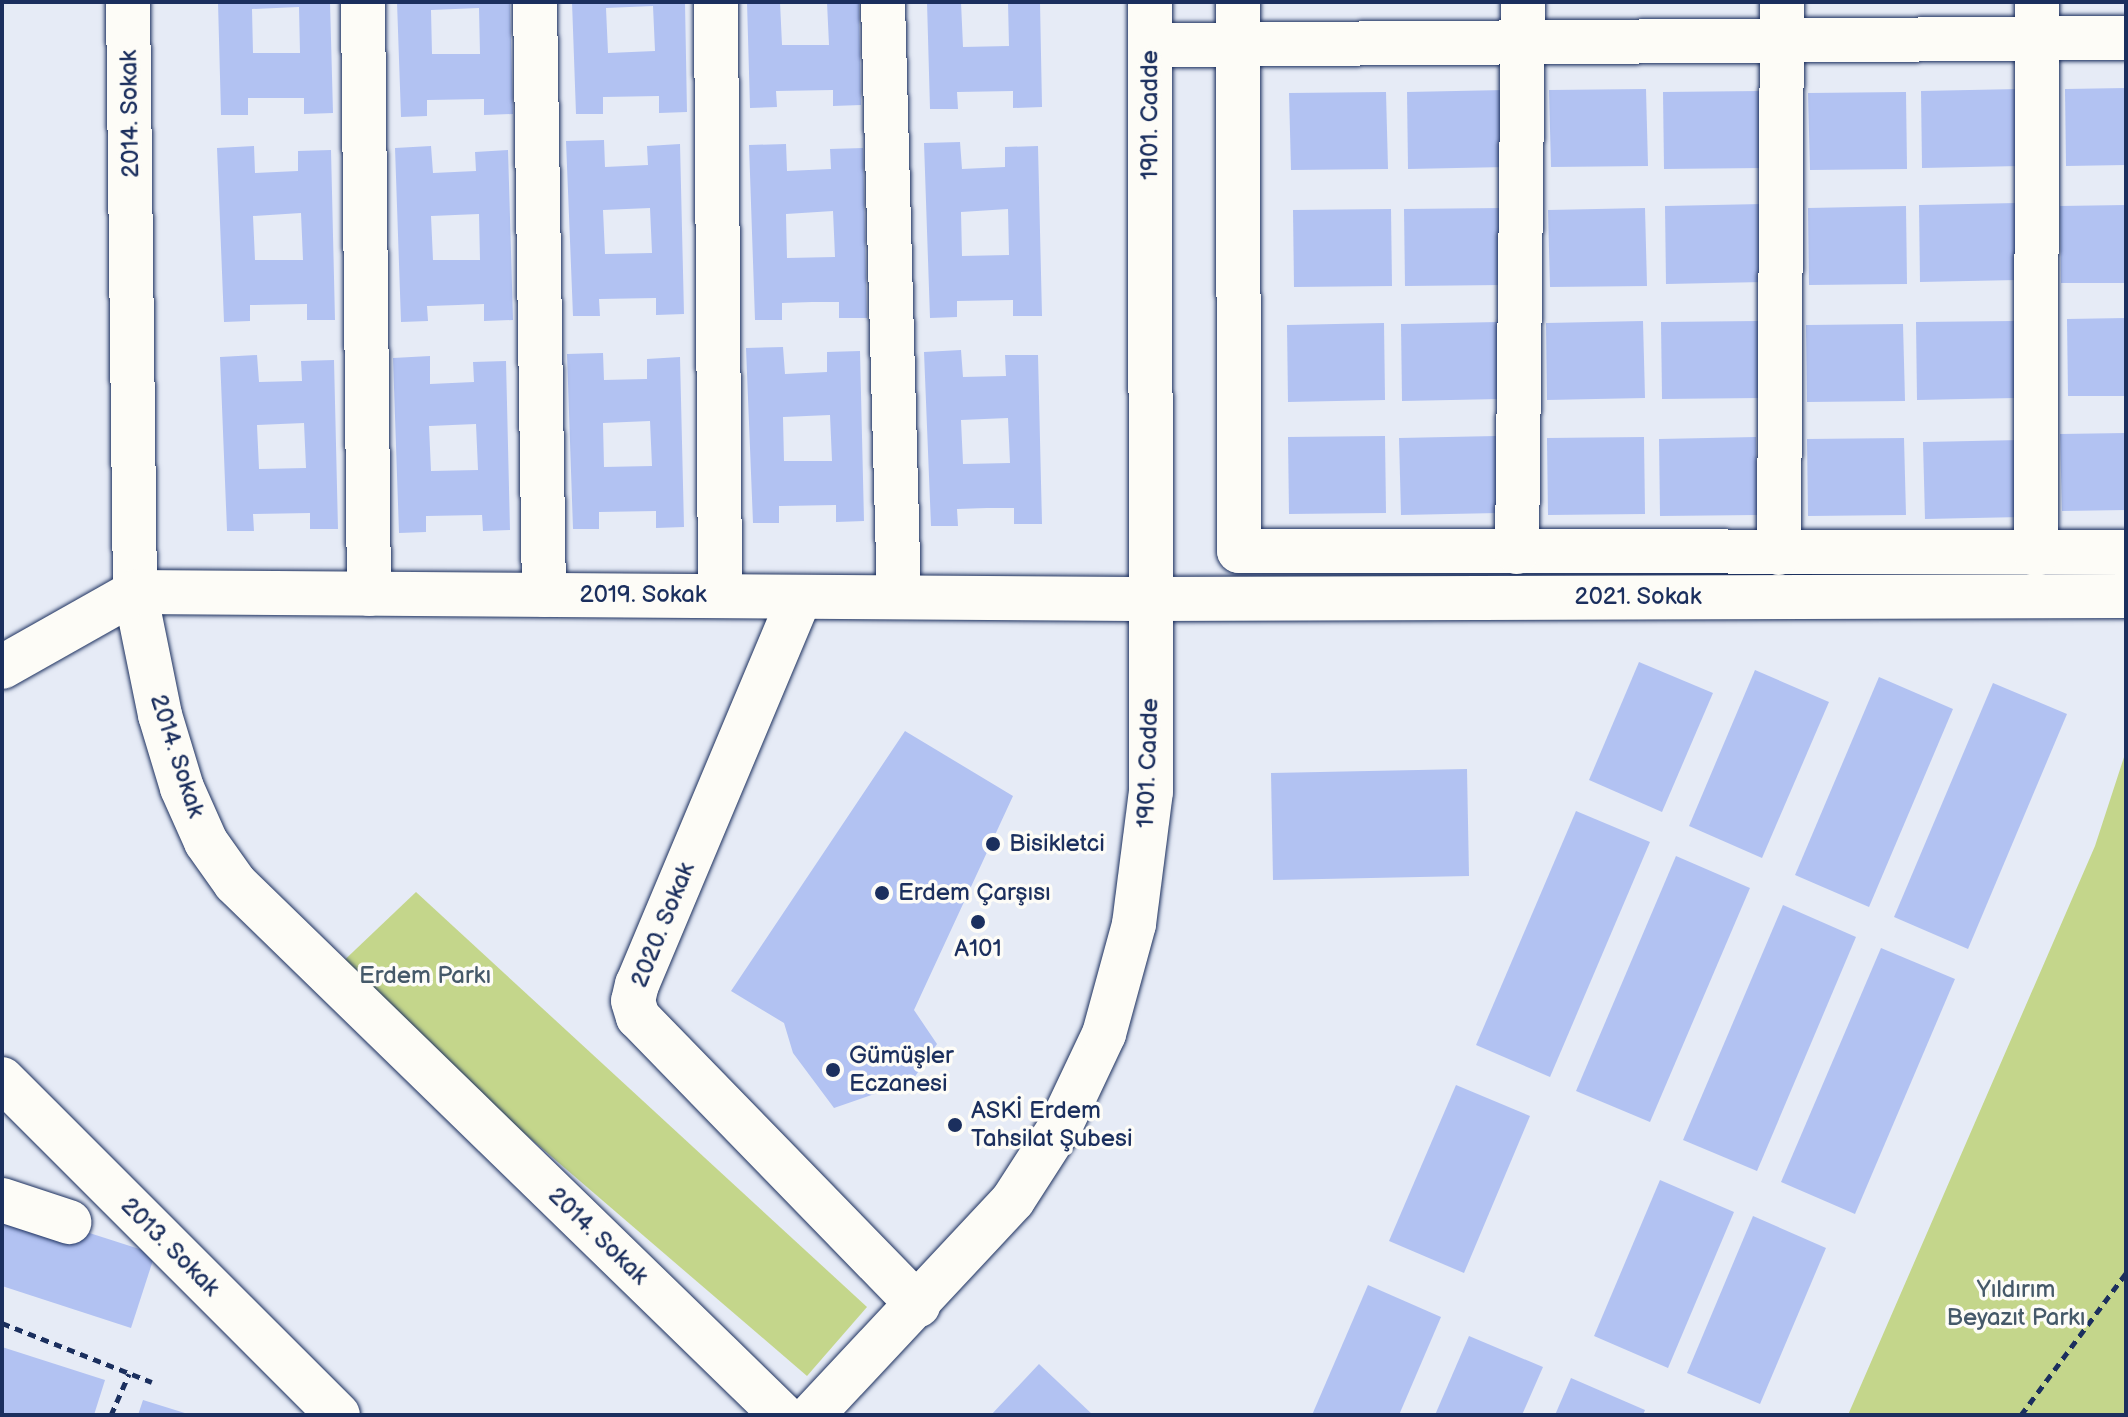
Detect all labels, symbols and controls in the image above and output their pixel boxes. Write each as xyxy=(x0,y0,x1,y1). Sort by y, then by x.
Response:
street label: 2014. Sokak xyxy=(114,50,146,178)
street label: 1901. Cadde xyxy=(1136,50,1164,180)
street label: 2019. Sokak xyxy=(579,581,707,609)
street label: 2021. Sokak xyxy=(1574,583,1702,611)
street label: 2014. Sokak xyxy=(143,691,211,821)
street label: 1901. Cadde xyxy=(1131,697,1165,829)
place label: Bisikletci xyxy=(1009,830,1105,858)
marker: Bisikletci xyxy=(984,835,1002,853)
street label: 2020. Sokak xyxy=(625,858,701,992)
place label: Erdem Çarşısı xyxy=(898,879,1051,907)
marker: Erdem Çarşısı xyxy=(873,884,891,902)
marker: A101 xyxy=(969,913,987,931)
place label: A101 xyxy=(954,935,1002,963)
park label: Erdem Parkı xyxy=(359,962,491,990)
place label: Gümüşler Eczanesi xyxy=(849,1042,954,1098)
marker: Gümüşler Eczanesi xyxy=(824,1061,842,1079)
place label: ASKİ Erdem Tahsilat Şubesi xyxy=(971,1097,1133,1153)
marker: ASKİ Erdem Tahsilat Şubesi xyxy=(946,1116,964,1134)
street label: 2014. Sokak xyxy=(542,1181,654,1291)
street label: 2013. Sokak xyxy=(114,1191,226,1303)
park label: Yıldırım Beyazıt Parkı xyxy=(1946,1276,2086,1332)

